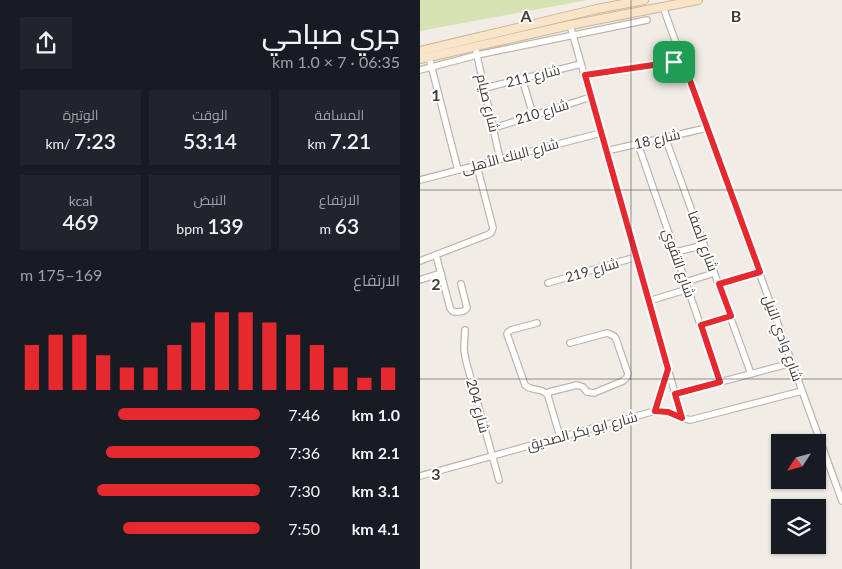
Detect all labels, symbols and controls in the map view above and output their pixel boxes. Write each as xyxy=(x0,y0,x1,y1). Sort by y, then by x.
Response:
text: A xyxy=(519,6,532,25)
text: B xyxy=(731,6,741,25)
text: جري صباحي xyxy=(262,16,400,50)
button: share xyxy=(20,17,72,69)
pin xyxy=(653,41,695,83)
icon: arrive xyxy=(660,48,688,76)
text: 06:35 · 7 × 1.0 km xyxy=(272,52,400,71)
street label: شارع 211 xyxy=(504,61,562,91)
street label: شارع صيام xyxy=(472,72,503,134)
text: 1 xyxy=(431,85,441,104)
street label: شارع 210 xyxy=(513,95,571,129)
text: الوتيرة xyxy=(63,106,99,123)
text: الوقت xyxy=(192,106,228,123)
text: المسافة xyxy=(314,106,364,123)
street label: شارع 18 xyxy=(632,125,682,153)
text: 7:23 xyxy=(74,128,116,153)
text: 53:14 xyxy=(183,128,237,153)
text: 7.21 xyxy=(330,128,371,153)
street label: شارع البنك الأهلى xyxy=(459,134,561,178)
text: /km xyxy=(45,135,74,152)
text: km xyxy=(307,135,330,152)
text: النبض xyxy=(194,191,227,208)
text: الارتفاع xyxy=(319,191,360,208)
text: kcal xyxy=(69,192,93,209)
street label: شارع الصفا xyxy=(684,208,722,274)
text: 469 xyxy=(62,209,99,234)
text: 139 xyxy=(207,213,244,238)
text: 63 xyxy=(335,213,359,238)
text: bpm xyxy=(176,220,207,237)
text: m xyxy=(320,220,335,237)
street label: شارع التقوي xyxy=(656,226,699,301)
street label: شارع 219 xyxy=(563,254,621,286)
text: 169–175 m xyxy=(20,265,102,284)
text: الارتفاع xyxy=(353,270,400,289)
text: 2 xyxy=(431,274,441,293)
street label: شارع وادي النيل xyxy=(756,292,807,385)
street label: شارع 204 xyxy=(462,377,494,435)
text: 7:46 xyxy=(288,405,320,424)
text: 1.0 km xyxy=(352,405,400,424)
street label: شارع ابو بكر الصديق xyxy=(525,408,639,454)
north arrow xyxy=(771,434,826,489)
map controls xyxy=(771,434,826,554)
text: 7:36 xyxy=(288,443,320,462)
text: 2.1 km xyxy=(352,443,400,462)
text: 3 xyxy=(431,464,441,483)
text: 7:30 xyxy=(288,481,320,500)
text: 3.1 km xyxy=(352,481,400,500)
button: layers xyxy=(771,499,826,554)
text: 7:50 xyxy=(288,519,320,538)
text: 4.1 km xyxy=(352,519,400,538)

